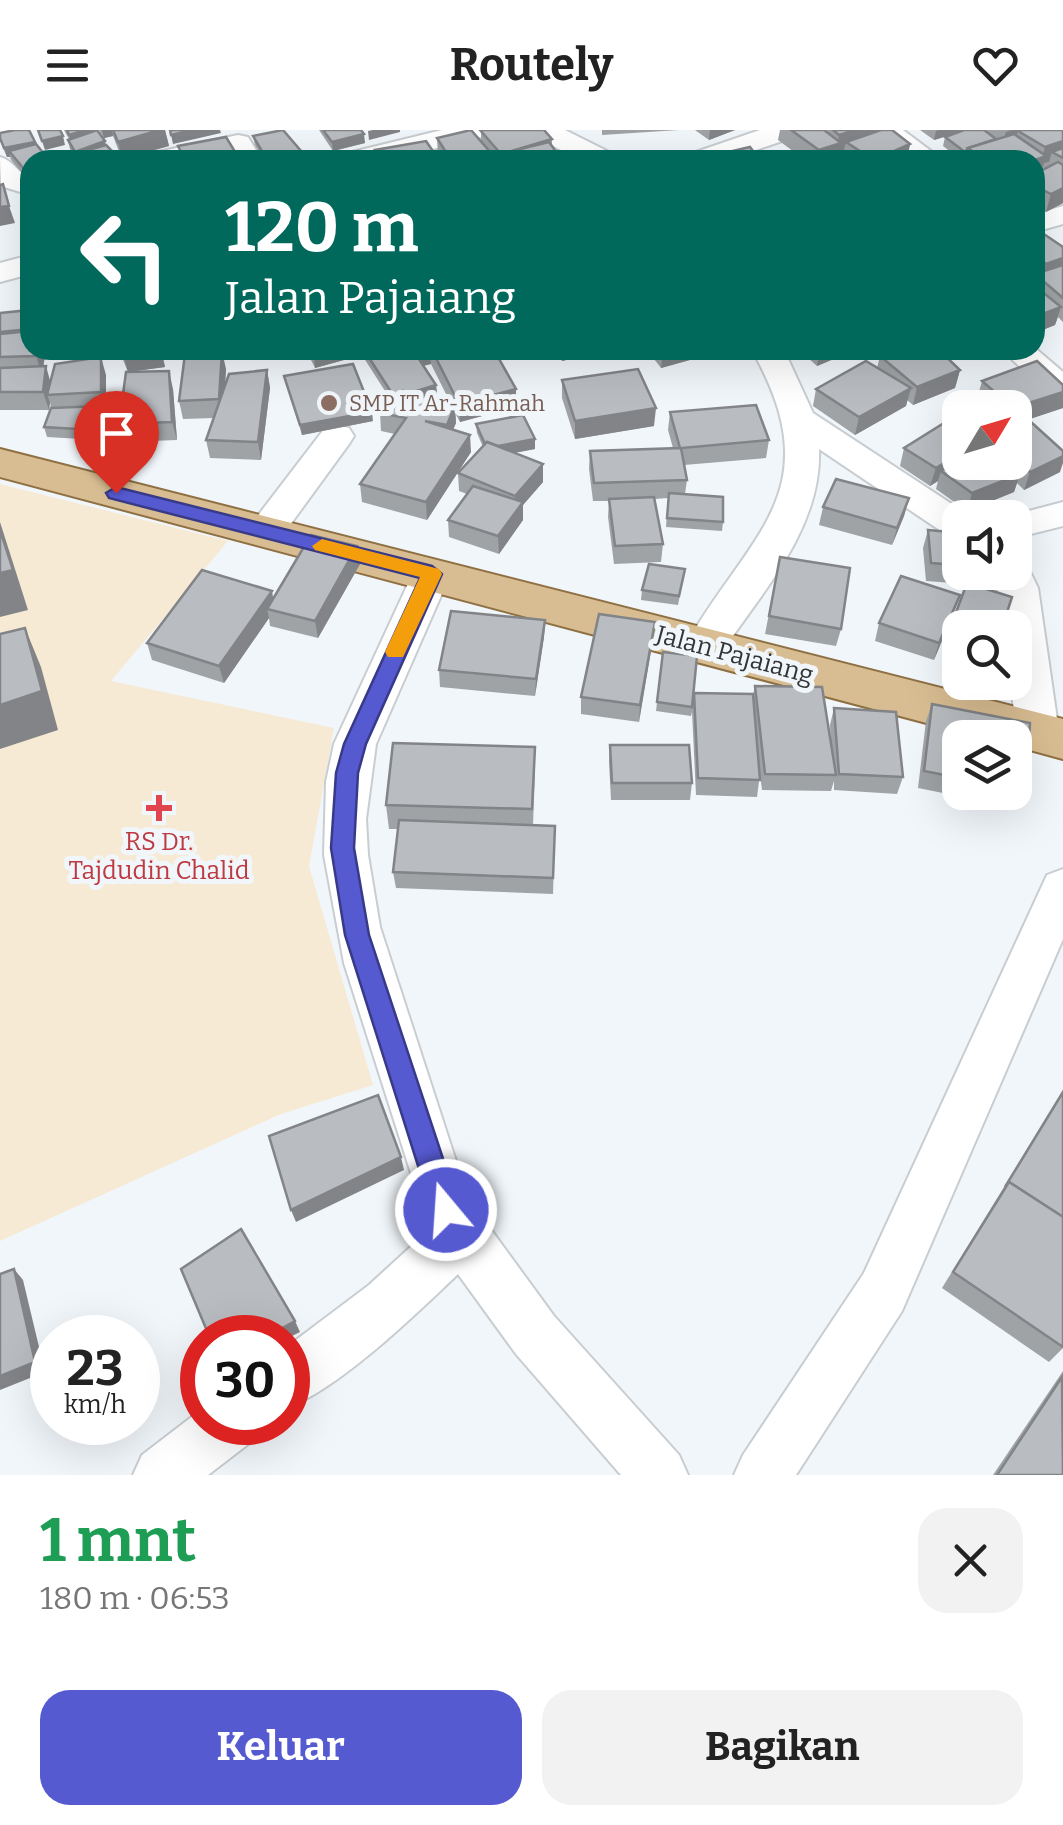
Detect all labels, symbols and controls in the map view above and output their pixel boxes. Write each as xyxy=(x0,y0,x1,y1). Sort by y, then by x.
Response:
icon: menu xyxy=(40,38,95,93)
text: Routely xyxy=(450,38,613,92)
icon: heart xyxy=(968,38,1023,93)
text: 120 m xyxy=(225,186,418,270)
icon: left xyxy=(60,190,190,320)
text: Jalan Pajaiang xyxy=(225,271,516,325)
place label: SMP IT Ar-Rahmah xyxy=(349,390,545,417)
north arrow xyxy=(942,390,1032,480)
map controls xyxy=(942,390,1032,810)
pin xyxy=(74,391,159,494)
marker: SMP IT Ar-Rahmah xyxy=(318,392,340,414)
icon: arrive xyxy=(89,406,144,461)
button: sound xyxy=(942,500,1032,590)
button: search xyxy=(942,610,1032,700)
street label: Jalan Pajaiang xyxy=(652,619,817,690)
button: layers xyxy=(942,720,1032,810)
marker: RS Dr. Tajdudin Chalid xyxy=(146,795,172,821)
place label: RS Dr. Tajdudin Chalid xyxy=(68,827,250,886)
position arrow xyxy=(394,1158,498,1262)
speed limit sign: 30 xyxy=(180,1315,310,1445)
text: 23 xyxy=(67,1338,123,1398)
text: km/h xyxy=(64,1390,126,1420)
text: 1 mnt xyxy=(40,1505,196,1577)
button: close xyxy=(918,1508,1023,1613)
text: 180 m · 06:53 xyxy=(40,1579,230,1617)
button: Keluar xyxy=(40,1690,522,1805)
button: Bagikan xyxy=(542,1690,1023,1805)

